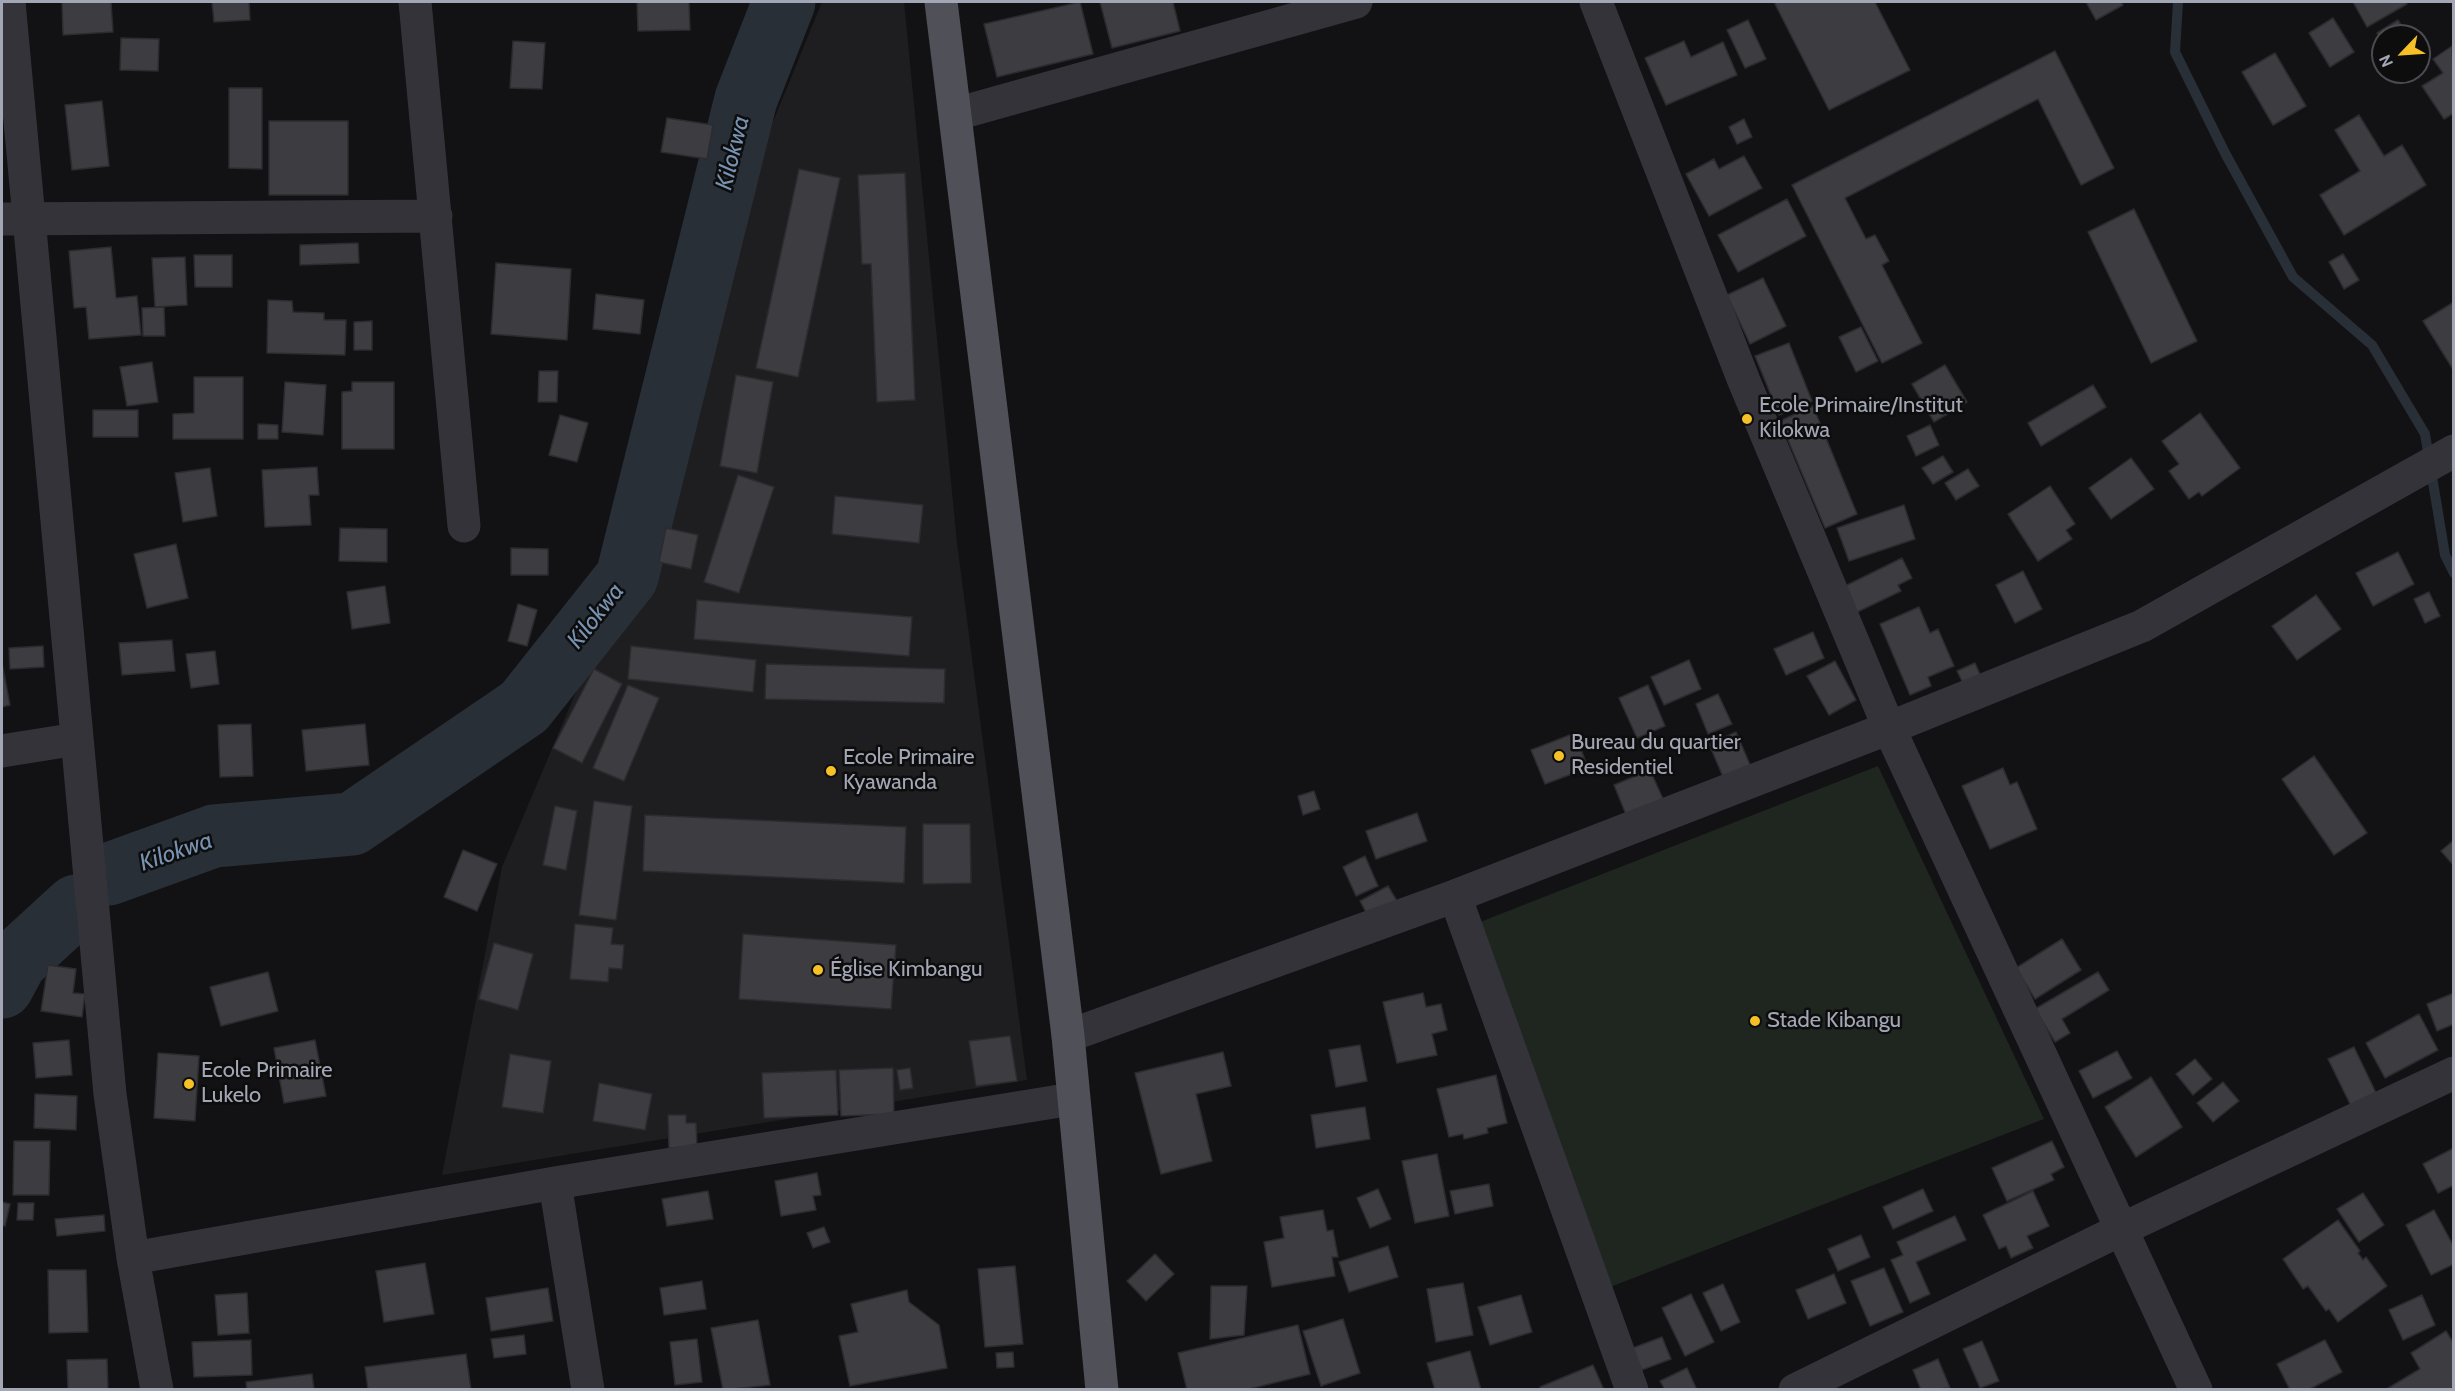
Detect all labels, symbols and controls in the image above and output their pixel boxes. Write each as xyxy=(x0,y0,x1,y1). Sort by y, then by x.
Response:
north arrow xyxy=(2371,24,2431,84)
text: N xyxy=(2375,52,2397,70)
water label: Kilokwa xyxy=(710,113,756,193)
place label: Ecole Primaire/Institut Kilokwa xyxy=(1759,393,1963,445)
marker: Ecole Primaire/Institut Kilokwa xyxy=(1740,412,1754,426)
water label: Kilokwa xyxy=(561,577,631,655)
place label: Bureau du quartier Residentiel xyxy=(1571,730,1741,782)
place label: Ecole Primaire Kyawanda xyxy=(843,745,975,796)
marker: Bureau du quartier Residentiel xyxy=(1552,749,1566,763)
marker: Ecole Primaire Kyawanda xyxy=(824,764,838,778)
water label: Kilokwa xyxy=(136,826,216,878)
place label: Église Kimbangu xyxy=(830,957,982,983)
marker: Église Kimbangu xyxy=(811,963,825,977)
place label: Stade Kibangu xyxy=(1767,1008,1901,1034)
marker: Stade Kibangu xyxy=(1748,1014,1762,1028)
place label: Ecole Primaire Lukelo xyxy=(201,1058,333,1110)
marker: Ecole Primaire Lukelo xyxy=(182,1077,196,1091)

